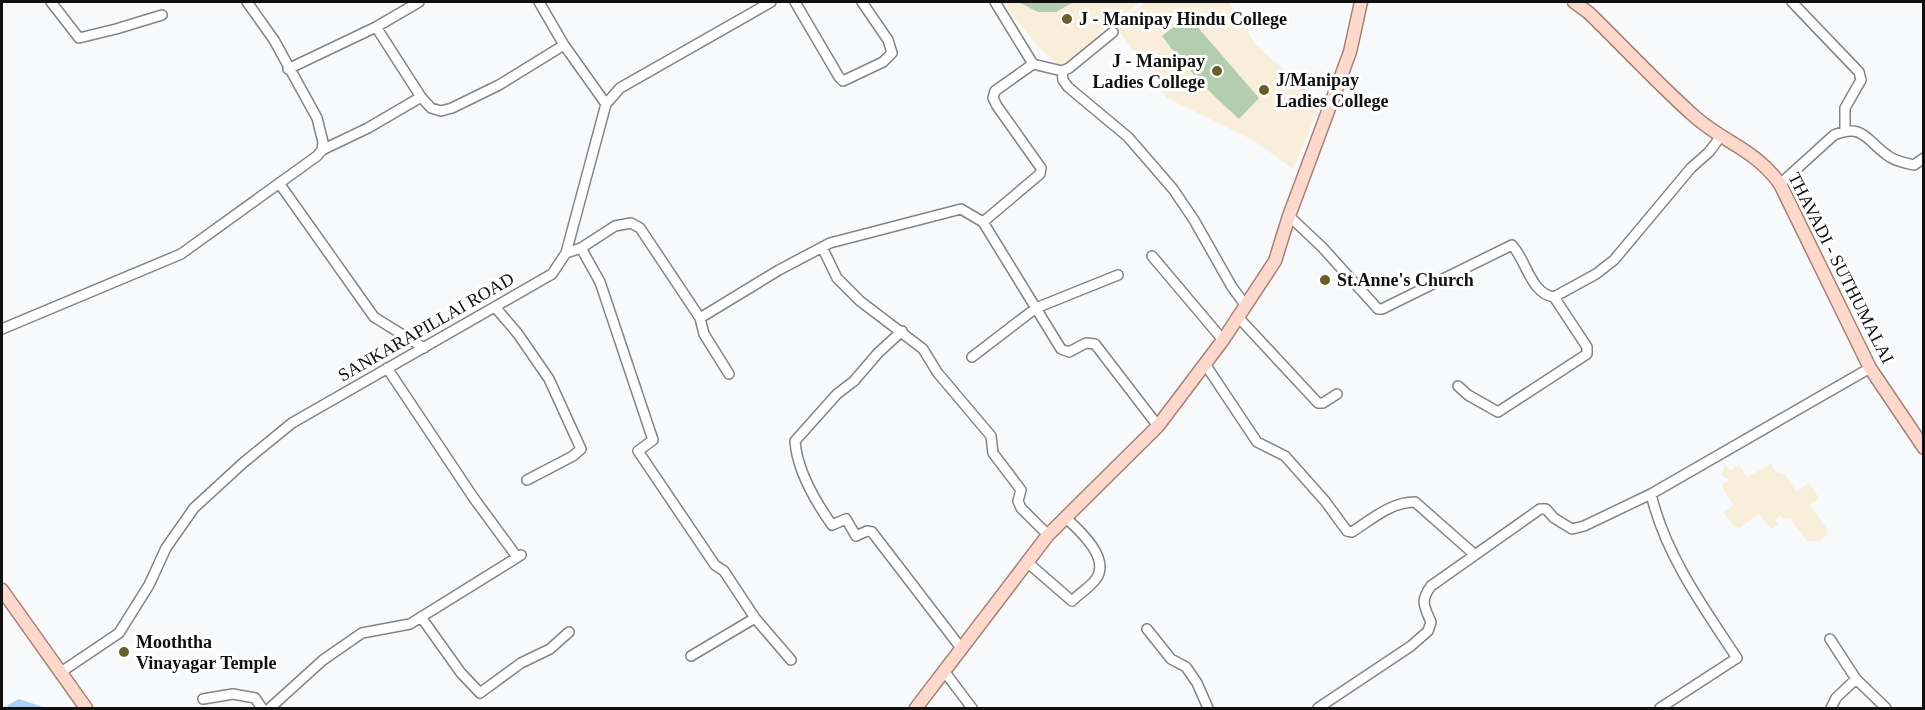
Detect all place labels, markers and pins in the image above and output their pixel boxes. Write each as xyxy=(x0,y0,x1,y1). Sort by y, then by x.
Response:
place label: J - Manipay Hindu College xyxy=(1079,9,1287,29)
marker: J - Manipay Hindu College xyxy=(1060,12,1074,26)
place label: J - Manipay Ladies College xyxy=(1093,51,1205,92)
marker: J - Manipay Ladies College xyxy=(1210,64,1224,78)
place label: J/Manipay Ladies College xyxy=(1276,70,1389,111)
marker: J/Manipay Ladies College xyxy=(1257,83,1271,97)
place label: St.Anne's Church xyxy=(1337,270,1474,290)
marker: St.Anne's Church xyxy=(1318,273,1332,287)
place label: Mooththa Vinayagar Temple xyxy=(136,632,277,673)
marker: Mooththa Vinayagar Temple xyxy=(117,645,131,659)

